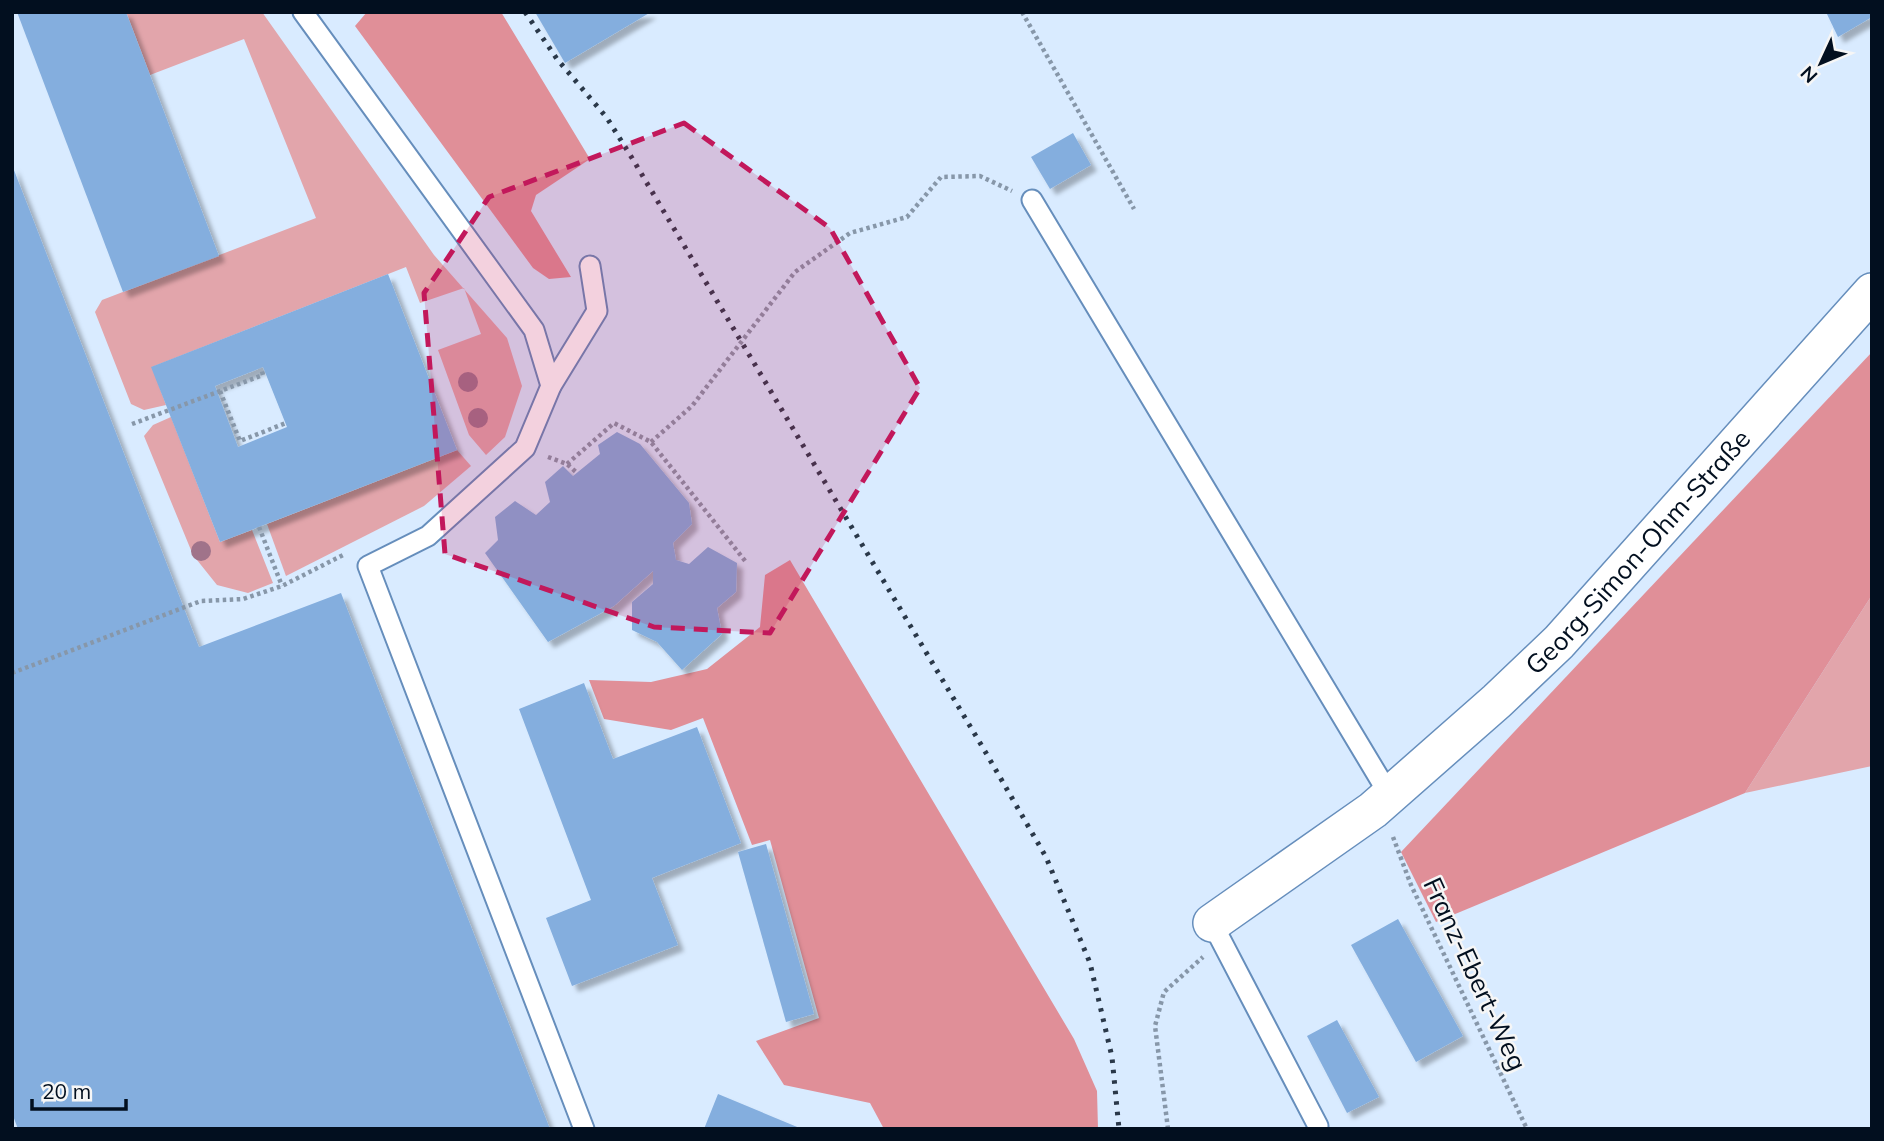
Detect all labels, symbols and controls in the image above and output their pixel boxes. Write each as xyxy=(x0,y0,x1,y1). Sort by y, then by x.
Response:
north arrow xyxy=(1786,28,1856,98)
text: N xyxy=(1795,61,1822,88)
street label: Georg-Simon-Ohm-Straße xyxy=(1518,422,1757,681)
street label: Franz-Ebert-Weg xyxy=(1416,872,1535,1076)
scale bar xyxy=(32,1068,126,1112)
text: 20 m xyxy=(42,1078,91,1104)

